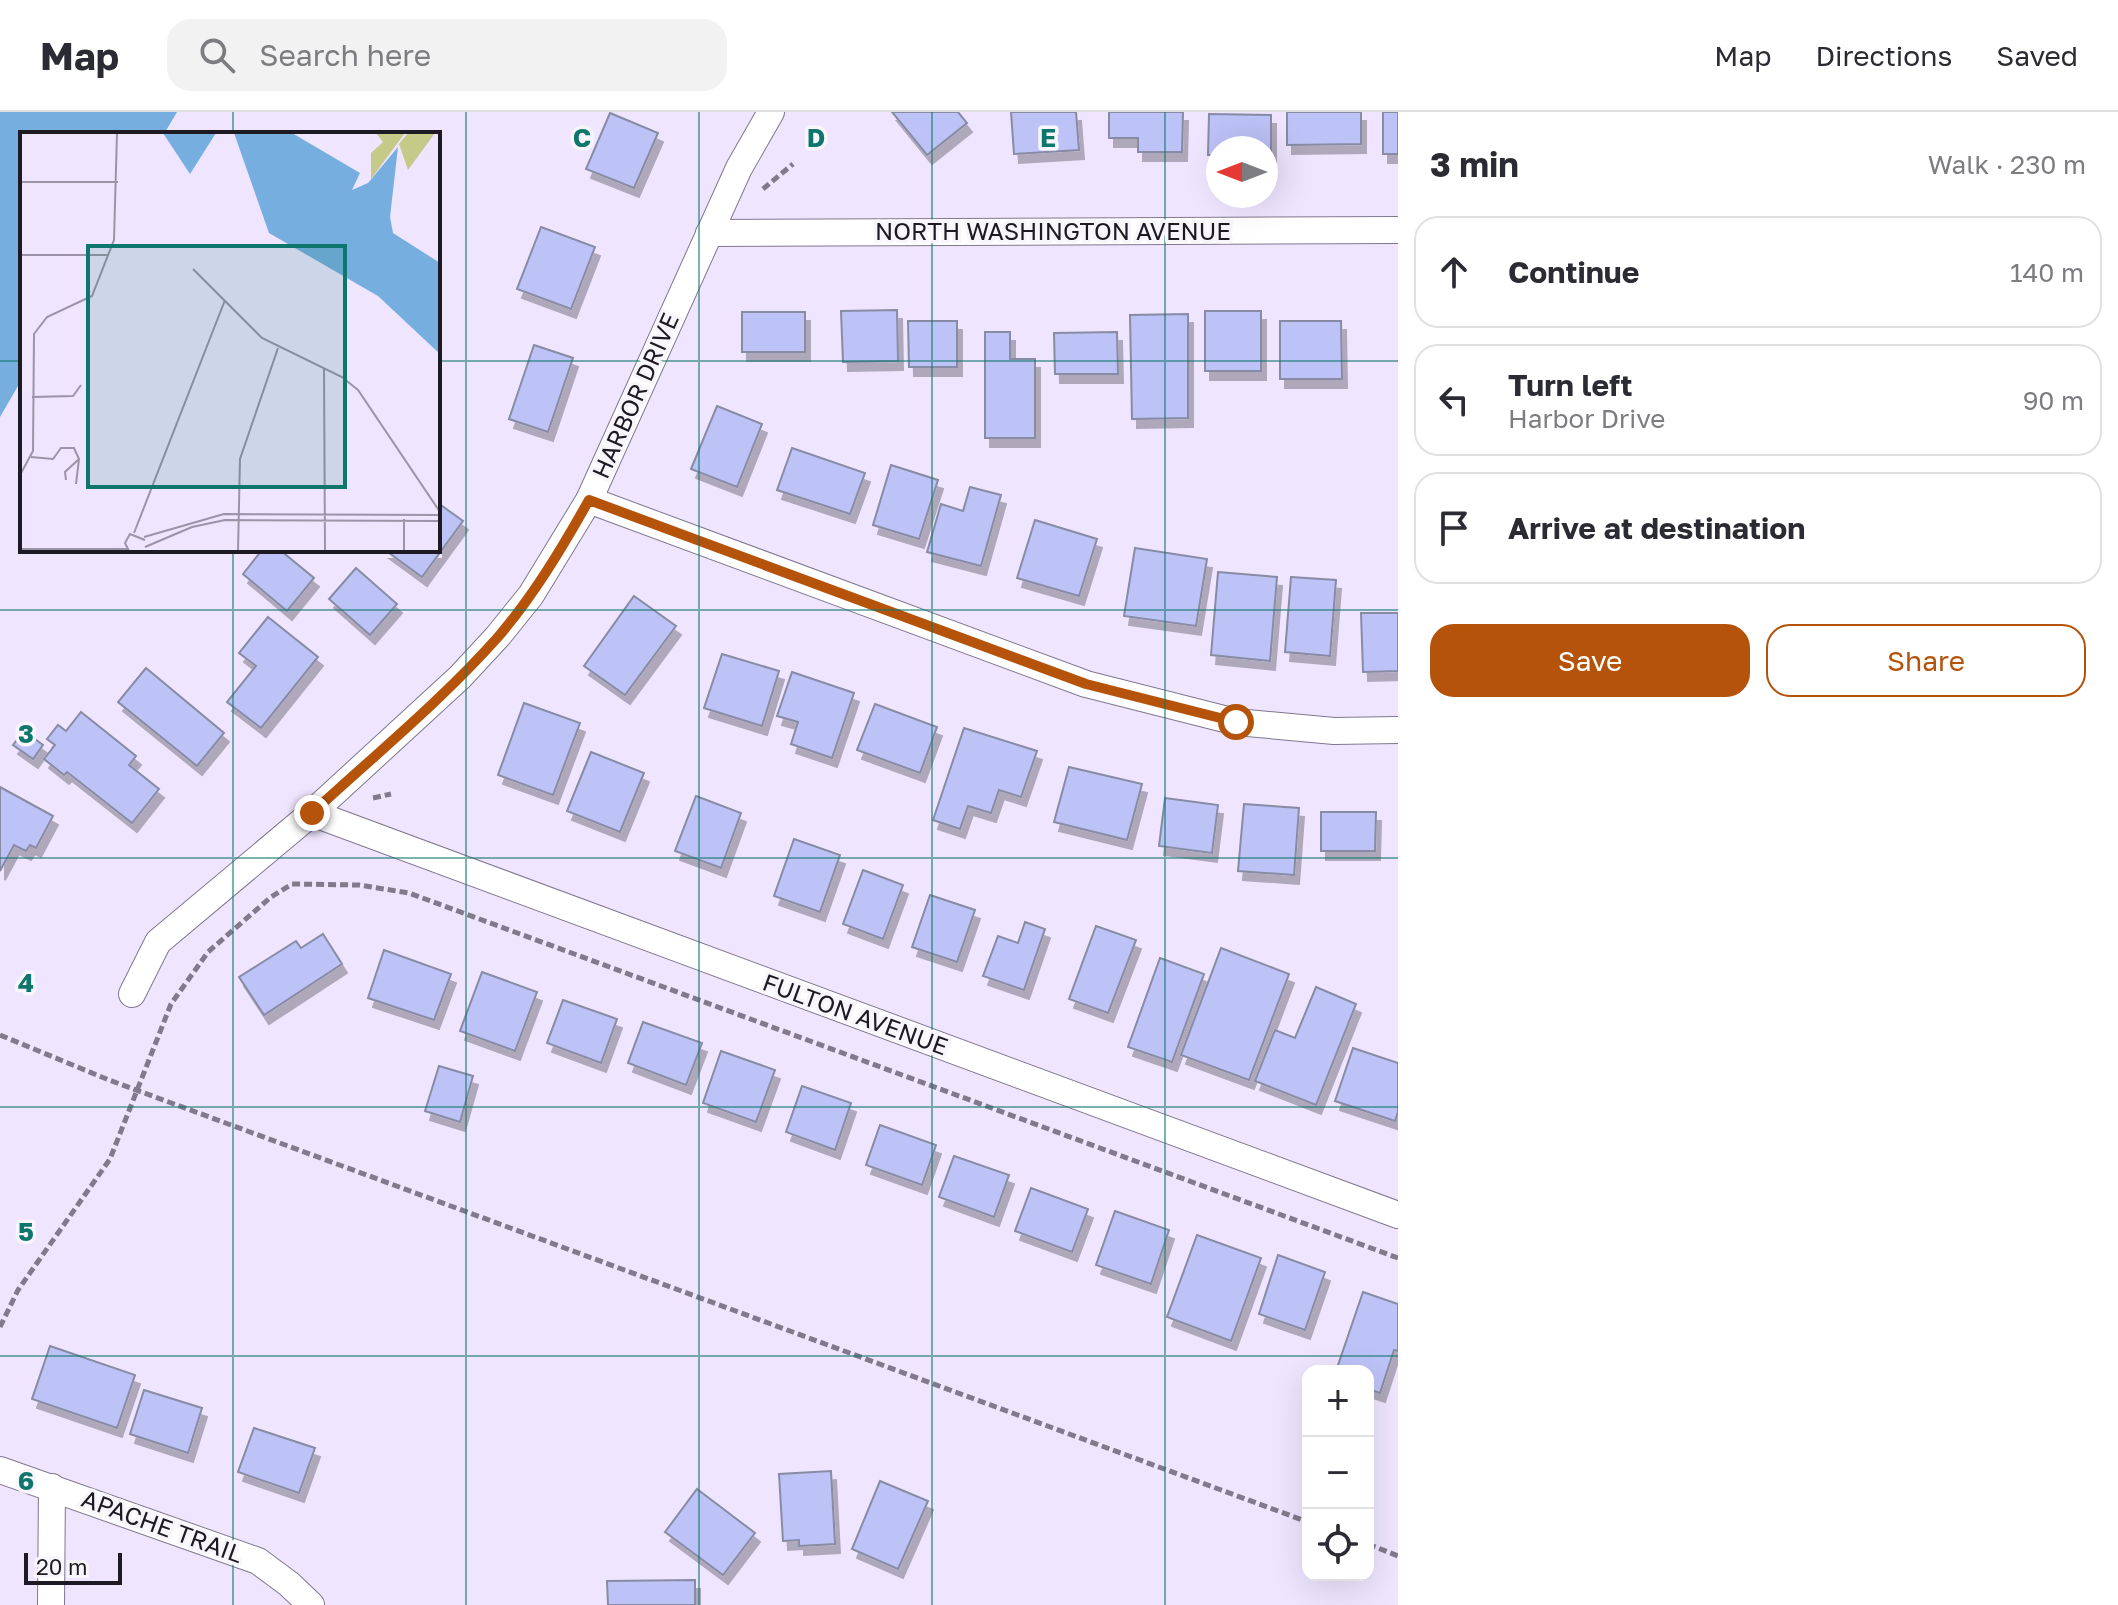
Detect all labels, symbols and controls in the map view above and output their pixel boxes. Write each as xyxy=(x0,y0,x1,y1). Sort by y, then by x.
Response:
search box xyxy=(167,19,727,91)
text: Map xyxy=(40,33,119,78)
icon: search xyxy=(195,33,239,77)
text: Search here xyxy=(259,37,431,73)
text: Map xyxy=(1714,39,1771,72)
text: Directions xyxy=(1815,39,1952,72)
text: Saved xyxy=(1996,39,2078,72)
text: C xyxy=(573,122,591,153)
text: D xyxy=(807,122,825,153)
text: E xyxy=(1040,122,1056,153)
inset map xyxy=(20,132,440,552)
north arrow xyxy=(1206,136,1278,208)
text: 3 min xyxy=(1430,144,1519,184)
text: Walk · 230 m xyxy=(1928,149,2086,180)
street label: NORTH WASHINGTON AVENUE xyxy=(875,216,1231,245)
icon: ahead xyxy=(1432,250,1476,294)
text: Continue xyxy=(1508,254,1639,290)
text: 140 m xyxy=(2010,257,2084,288)
street label: HARBOR DRIVE xyxy=(585,308,684,483)
text: Turn left xyxy=(1508,367,1633,403)
icon: left xyxy=(1432,378,1476,422)
text: 90 m xyxy=(2023,385,2084,416)
text: Harbor Drive xyxy=(1508,403,1665,434)
icon: arrive xyxy=(1432,506,1476,550)
text: Arrive at destination xyxy=(1508,510,1805,546)
button: Save xyxy=(1430,624,1750,697)
button: Share xyxy=(1766,624,2086,697)
route start xyxy=(1218,704,1254,740)
text: 3 xyxy=(18,718,34,749)
route end xyxy=(294,795,330,831)
text: 4 xyxy=(18,967,34,998)
street label: FULTON AVENUE xyxy=(759,967,952,1061)
text: 5 xyxy=(18,1216,34,1247)
map controls xyxy=(1302,1365,1374,1581)
button: + xyxy=(1302,1365,1374,1437)
button: − xyxy=(1302,1437,1374,1509)
text: 6 xyxy=(18,1465,34,1496)
street label: APACHE TRAIL xyxy=(78,1483,247,1568)
button: locate xyxy=(1302,1509,1374,1581)
scale bar xyxy=(24,1549,122,1585)
text: 20 m xyxy=(36,1553,87,1580)

